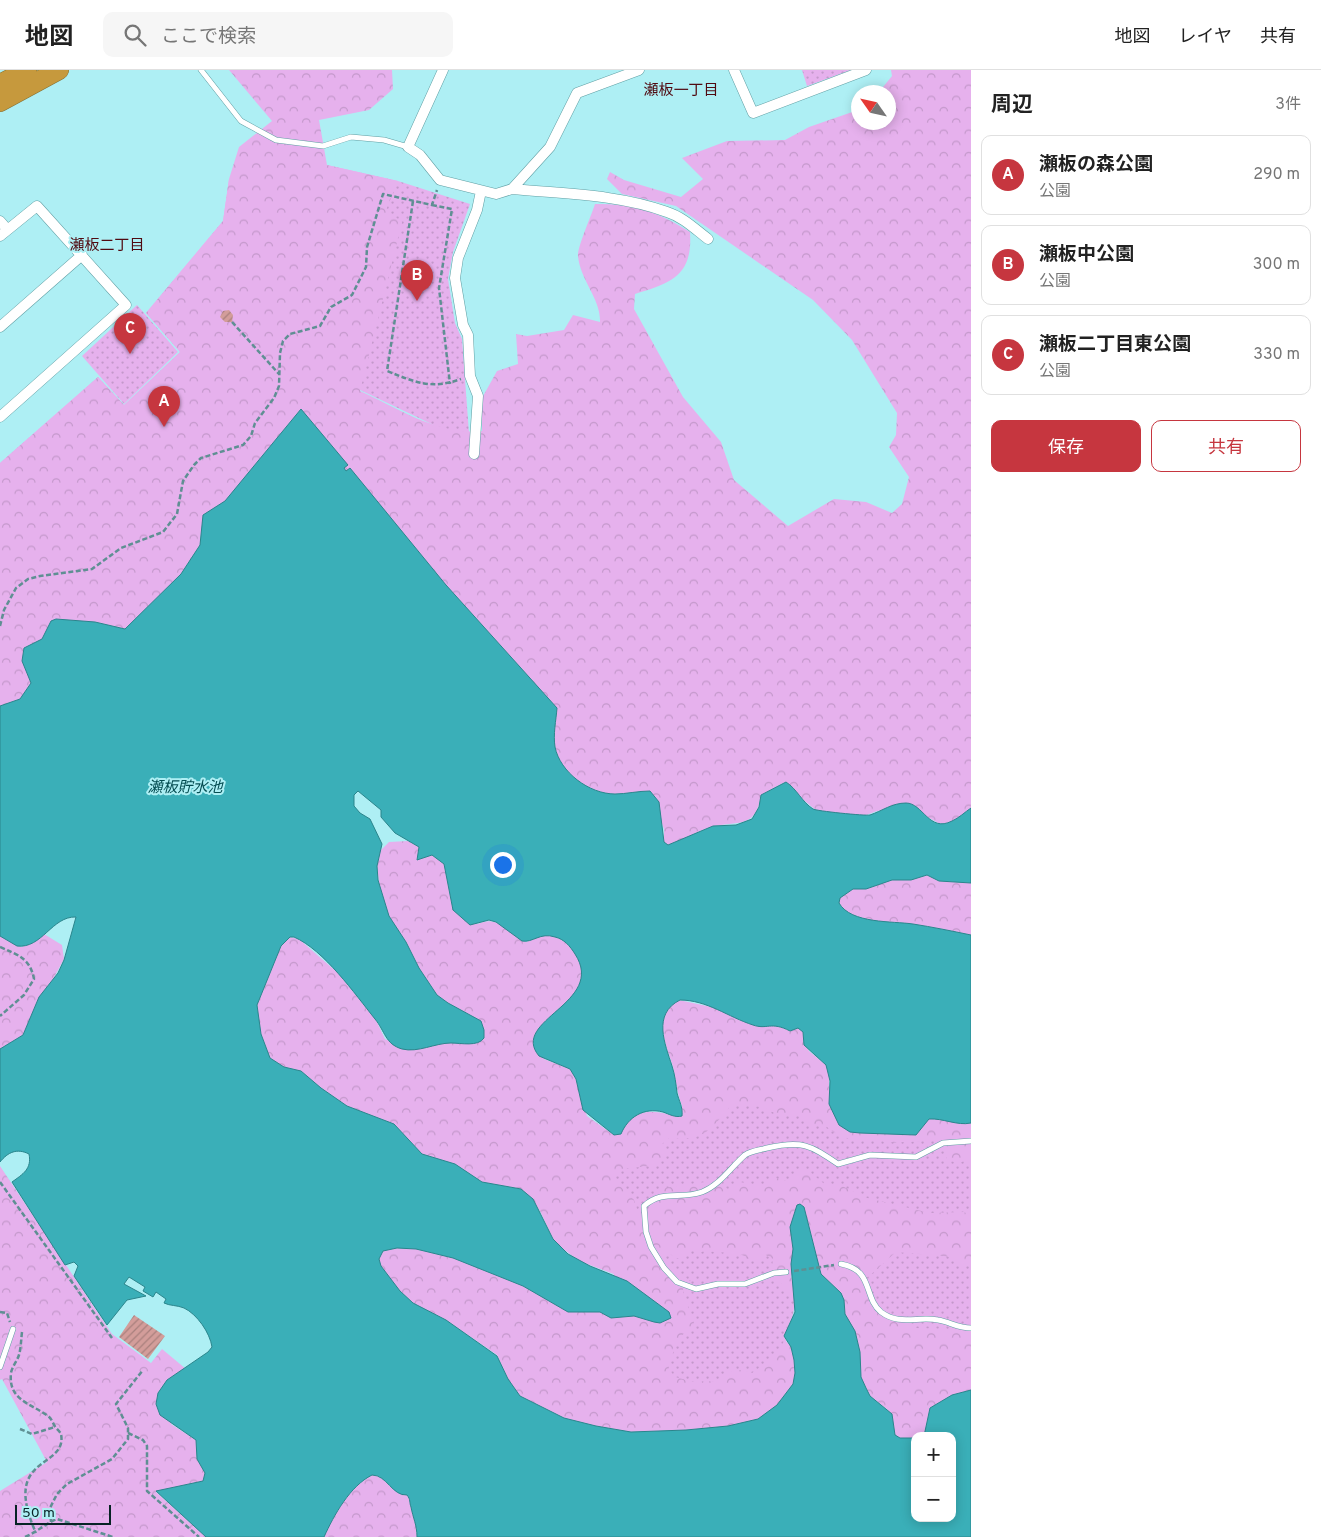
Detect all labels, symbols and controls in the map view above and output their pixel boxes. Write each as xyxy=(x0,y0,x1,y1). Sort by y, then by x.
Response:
search box xyxy=(103,12,453,57)
icon: search xyxy=(121,21,149,49)
text: 地図 xyxy=(25,23,73,53)
text: ここで検索 xyxy=(161,25,256,49)
text: 地図 xyxy=(1115,26,1151,49)
text: レイヤ xyxy=(1179,26,1232,49)
text: 共有 xyxy=(1260,26,1296,49)
district label: 瀬板一丁目 xyxy=(643,82,719,101)
north arrow xyxy=(851,85,896,130)
text: 周辺 xyxy=(991,92,1033,119)
text: 3件 xyxy=(1275,95,1301,115)
text: 瀬板の森公園 xyxy=(1039,153,1153,177)
text: A xyxy=(1002,165,1014,185)
text: 290 m xyxy=(1253,165,1300,185)
text: 公園 xyxy=(1039,182,1071,202)
district label: 瀬板二丁目 xyxy=(69,237,145,256)
text: 瀬板中公園 xyxy=(1039,243,1134,267)
text: B xyxy=(1002,255,1014,275)
text: 300 m xyxy=(1253,255,1300,275)
pin: B xyxy=(401,260,433,301)
text: 公園 xyxy=(1039,272,1071,292)
pin: C xyxy=(114,313,146,354)
text: 瀬板二丁目東公園 xyxy=(1039,333,1191,357)
text: C xyxy=(1003,345,1013,365)
text: 330 m xyxy=(1253,345,1300,365)
text: 公園 xyxy=(1039,362,1071,382)
pin: A xyxy=(148,386,180,427)
button: 保存 xyxy=(991,420,1141,472)
button: 共有 xyxy=(1151,420,1301,472)
water label: 瀬板貯水池 xyxy=(147,779,224,798)
your location xyxy=(490,852,516,878)
map controls xyxy=(911,1432,956,1522)
button: + xyxy=(911,1432,956,1477)
button: − xyxy=(911,1477,956,1522)
scale bar xyxy=(15,1502,111,1525)
text: 50 m xyxy=(22,1505,55,1522)

